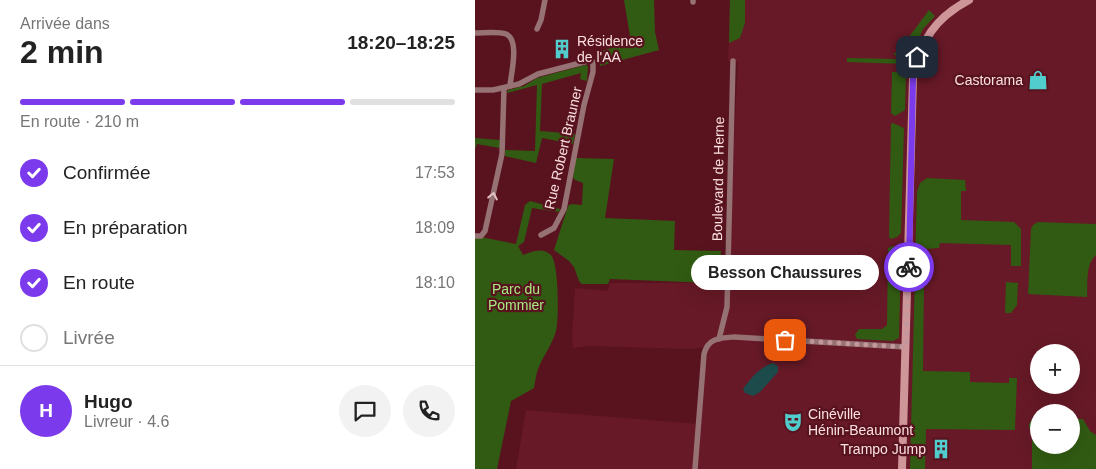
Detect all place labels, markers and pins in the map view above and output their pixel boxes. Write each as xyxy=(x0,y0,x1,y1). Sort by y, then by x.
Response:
place label: Résidence de l'AA xyxy=(577,33,643,65)
pin xyxy=(896,36,938,78)
building icon: Résidence de l'AA xyxy=(551,38,573,60)
shop icon: Castorama xyxy=(1027,69,1049,91)
place label: Castorama xyxy=(955,72,1023,88)
callout: Besson Chaussures xyxy=(691,255,879,290)
pin xyxy=(764,319,806,361)
place label: Cinéville Hénin-Beaumont xyxy=(808,406,913,438)
theatre icon: Cinéville Hénin-Beaumont xyxy=(782,411,804,433)
building icon: Trampo Jump xyxy=(930,438,952,460)
place label: Trampo Jump xyxy=(840,441,926,457)

